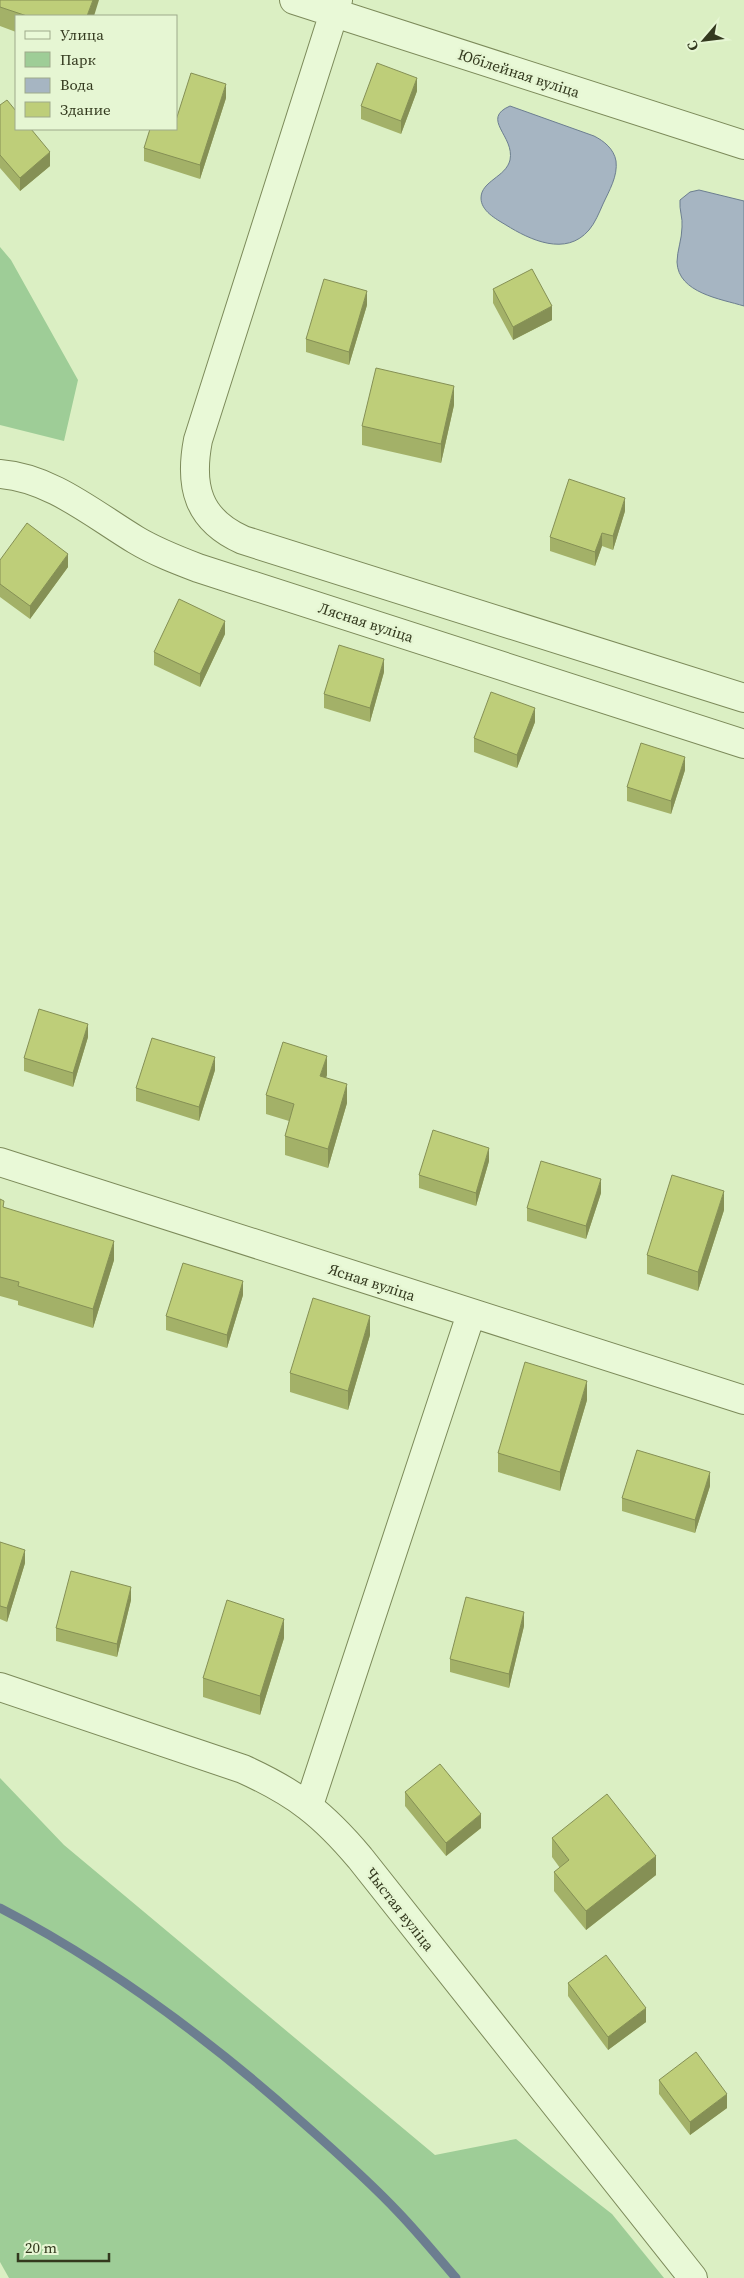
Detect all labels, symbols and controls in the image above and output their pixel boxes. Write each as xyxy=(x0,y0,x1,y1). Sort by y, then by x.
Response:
legend xyxy=(15,15,178,130)
north arrow xyxy=(679,15,729,65)
text: Улица xyxy=(60,24,104,45)
text: С xyxy=(682,37,703,55)
street label: Юбілейная вуліца xyxy=(455,43,583,103)
text: Парк xyxy=(60,49,96,70)
text: Вода xyxy=(60,74,94,95)
text: Здание xyxy=(60,99,111,120)
street label: Лясная вуліца xyxy=(316,597,417,647)
street label: Ясная вуліца xyxy=(326,1258,418,1306)
street label: Чыстая вуліца xyxy=(361,1863,440,1955)
scale bar xyxy=(18,2230,109,2262)
text: 20 m xyxy=(25,2237,57,2258)

